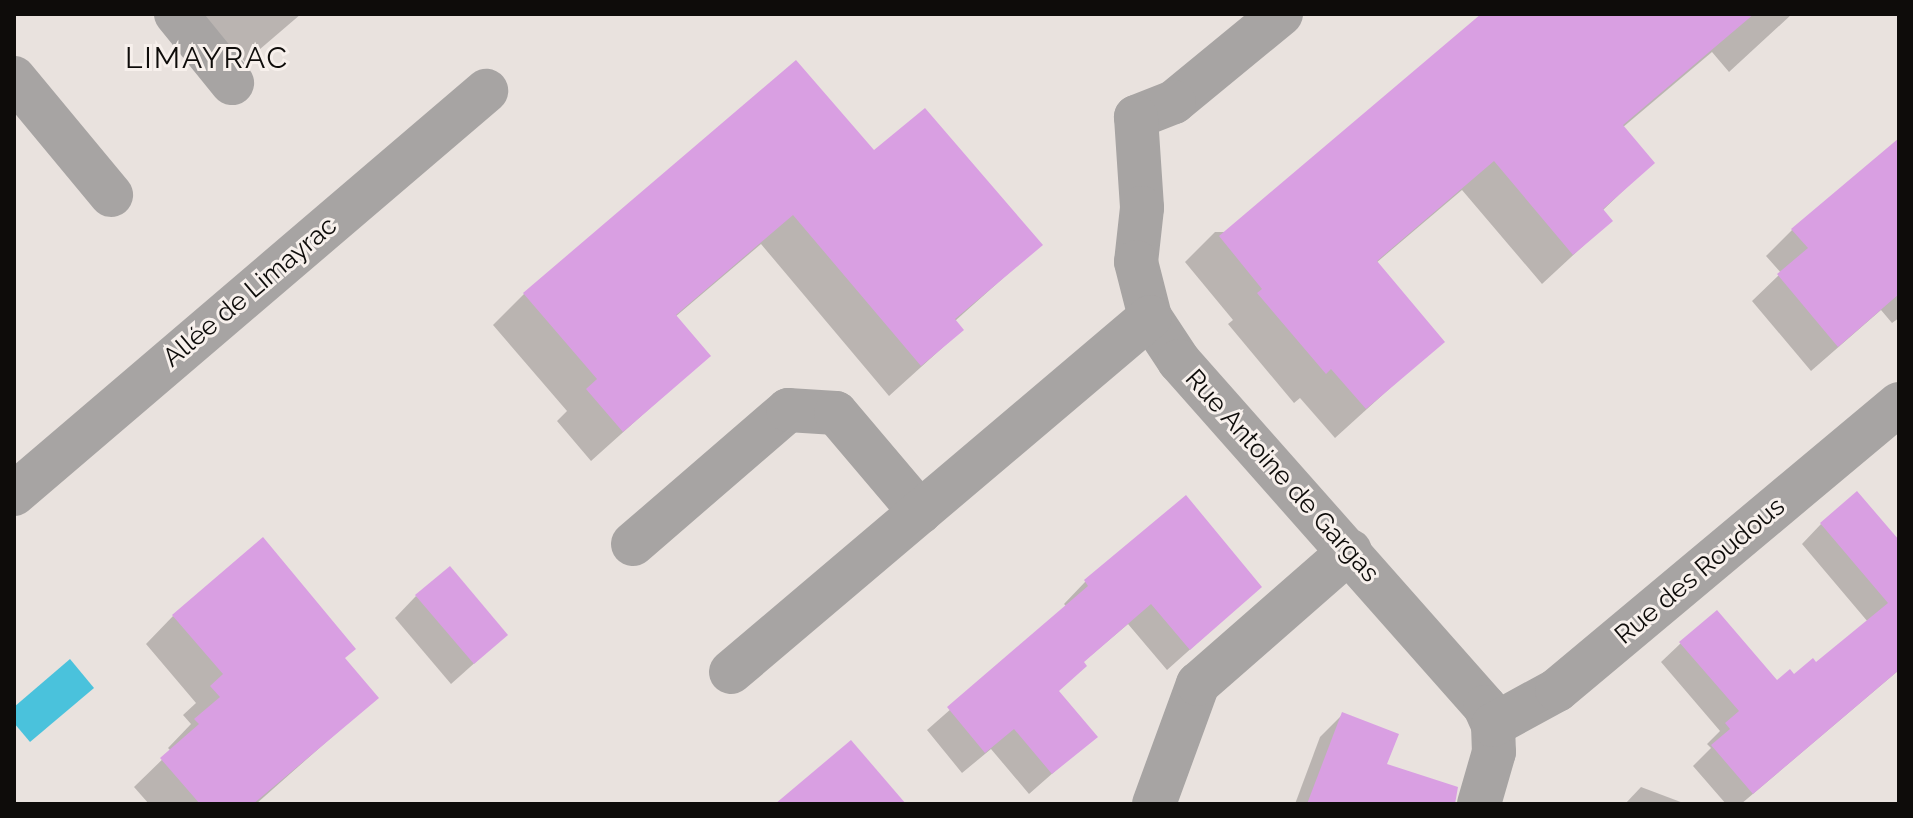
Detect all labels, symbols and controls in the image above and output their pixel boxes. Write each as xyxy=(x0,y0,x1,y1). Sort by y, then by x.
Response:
district label: LIMAYRAC xyxy=(125,40,289,76)
street label: Allée de Limayrac xyxy=(157,210,343,374)
street label: Rue Antoine de Gargas xyxy=(1178,363,1386,589)
street label: Rue des Roudous xyxy=(1609,491,1791,651)

